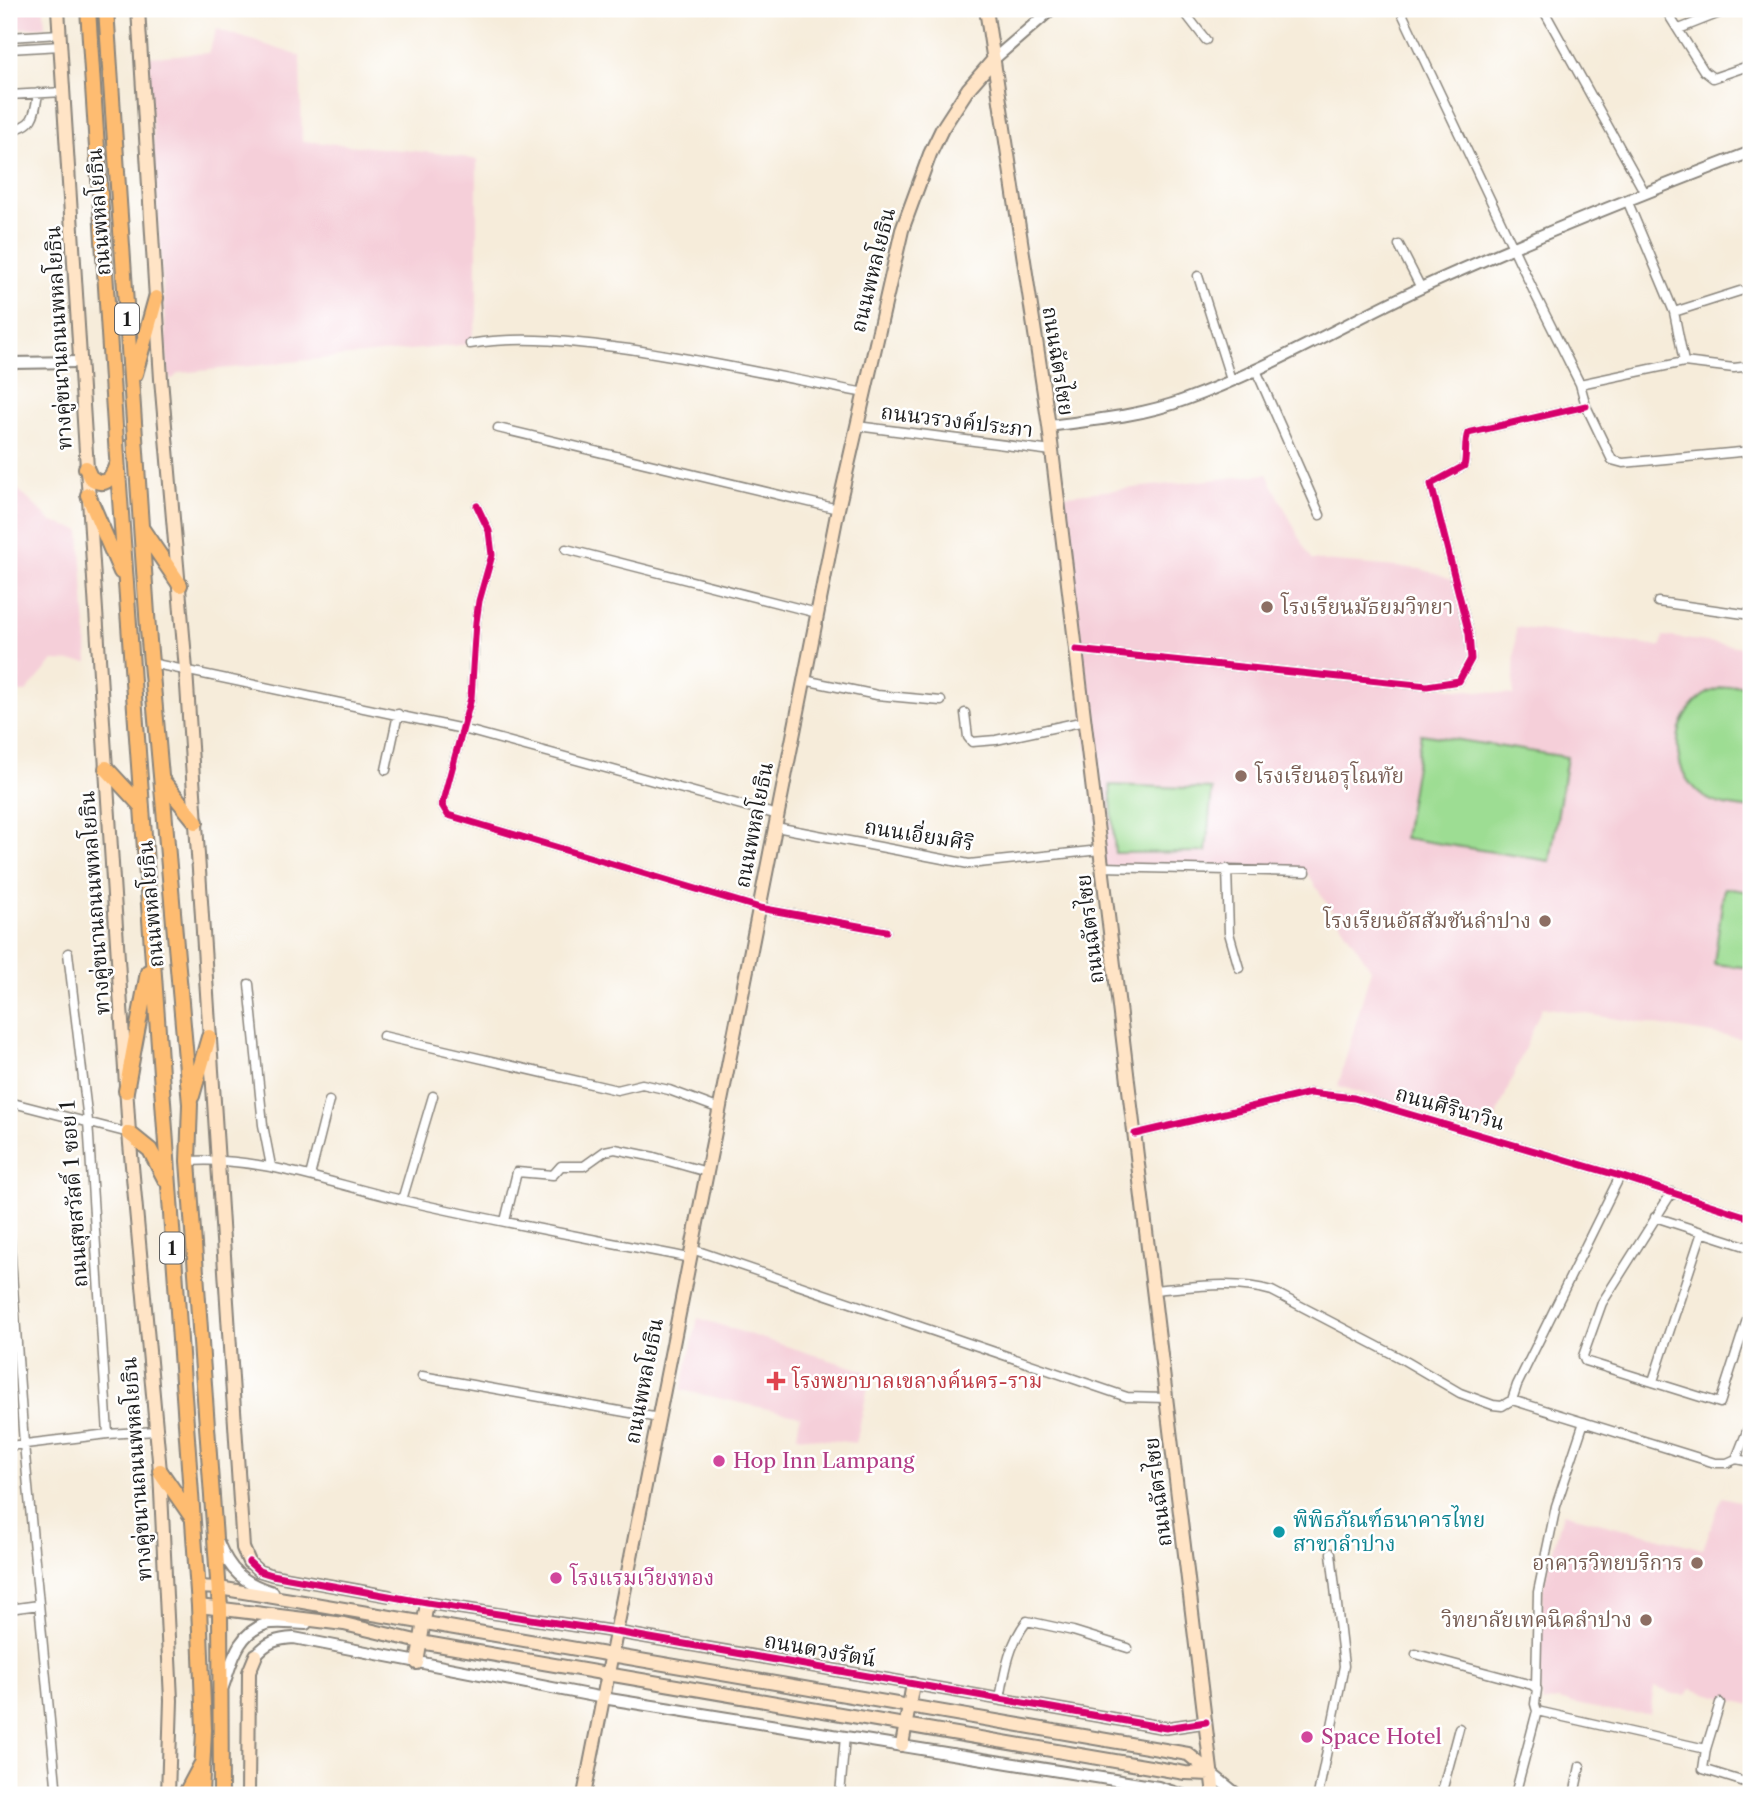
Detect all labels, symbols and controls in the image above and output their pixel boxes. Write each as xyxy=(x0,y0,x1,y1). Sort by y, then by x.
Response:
street label: ถนนพหลโยธิน xyxy=(80,147,115,277)
street label: ถนนพหลโยธิน xyxy=(843,204,900,335)
street label: ทางคู่ขนานถนนพหลโยธิน xyxy=(38,225,78,451)
road number: 1 xyxy=(115,304,139,334)
street label: ถนนฉัตรไชย xyxy=(1038,304,1081,417)
street label: ถนนวรวงค์ประภา xyxy=(879,399,1035,442)
place label: โรงเรียนมัธยมวิทยา xyxy=(1280,592,1453,619)
marker: โรงเรียนมัธยมวิทยา xyxy=(1259,599,1275,615)
street label: ถนนพหลโยธิน xyxy=(727,759,778,890)
place label: โรงเรียนอรุโณทัย xyxy=(1254,761,1404,790)
marker: โรงเรียนอรุโณทัย xyxy=(1233,768,1249,784)
street label: ทางคู่ขนานถนนพหลโยธิน xyxy=(72,790,116,1016)
street label: ถนนเอี่ยมศิริ xyxy=(863,811,976,855)
street label: ถนนพหลโยธิน xyxy=(130,839,169,969)
street label: ถนนฉัตรไชย xyxy=(1068,873,1109,986)
place label: โรงเรียนอัสสัมชันลำปาง xyxy=(1322,906,1531,933)
marker: โรงเรียนอัสสัมชันลำปาง xyxy=(1537,913,1553,929)
street label: ถนนศิรินาวิน xyxy=(1393,1080,1508,1135)
street label: ถนนสุขสวัสดิ์ 1 ซอย 1 xyxy=(52,1099,94,1288)
road number: 1 xyxy=(160,1232,184,1264)
street label: ถนนพหลโยธิน xyxy=(617,1315,668,1446)
street label: ทางคู่ขนานถนนพหลโยธิน xyxy=(114,1356,158,1582)
place label: โรงพยาบาลเขลางค์นคร-ราม xyxy=(791,1366,1042,1393)
marker: โรงพยาบาลเขลางค์นคร-ราม xyxy=(766,1371,786,1391)
street label: ถนนฉัตรไชย xyxy=(1136,1436,1177,1549)
place label: Hop Inn Lampang xyxy=(733,1448,915,1473)
marker: Hop Inn Lampang xyxy=(711,1453,727,1469)
place label: พิพิธภัณฑ์ธนาคารไทย สาขาลำปาง xyxy=(1293,1505,1485,1556)
marker: พิพิธภัณฑ์ธนาคารไทย สาขาลำปาง xyxy=(1271,1524,1287,1540)
place label: อาคารวิทยบริการ xyxy=(1532,1550,1683,1575)
marker: อาคารวิทยบริการ xyxy=(1689,1555,1705,1571)
place label: โรงแรมเวียงทอง xyxy=(569,1563,714,1590)
marker: โรงแรมเวียงทอง xyxy=(548,1570,564,1586)
place label: วิทยาลัยเทคนิคลำปาง xyxy=(1441,1607,1632,1632)
marker: วิทยาลัยเทคนิคลำปาง xyxy=(1638,1612,1654,1628)
street label: ถนนดวงรัตน์ xyxy=(762,1627,878,1672)
place label: Space Hotel xyxy=(1321,1724,1442,1749)
marker: Space Hotel xyxy=(1299,1729,1315,1745)

